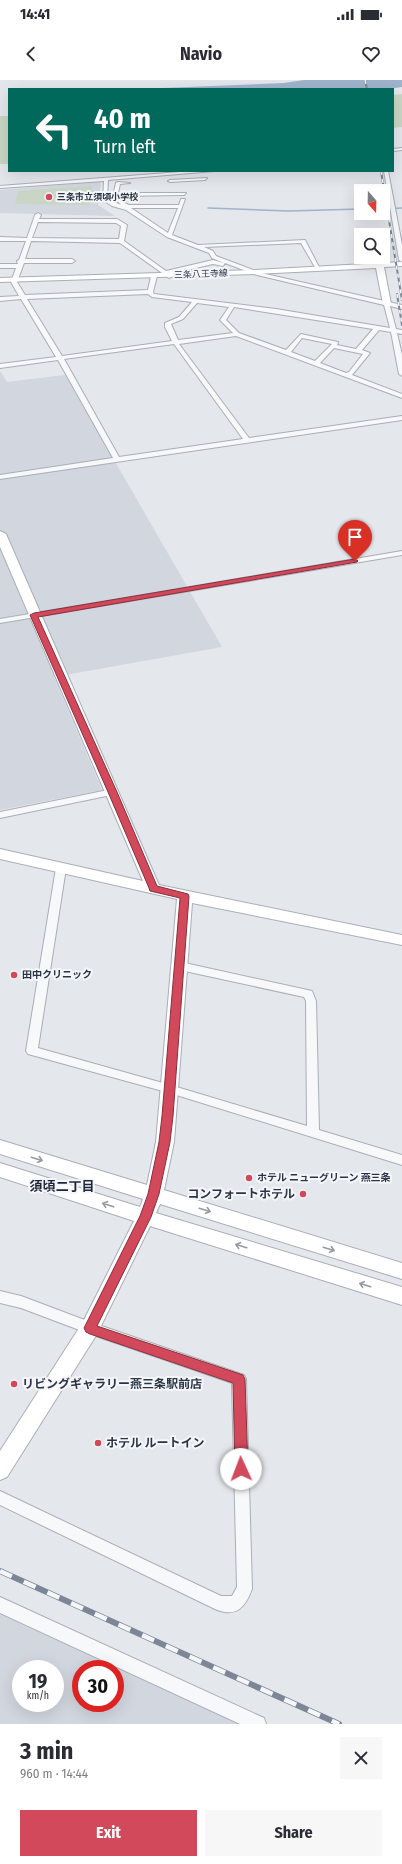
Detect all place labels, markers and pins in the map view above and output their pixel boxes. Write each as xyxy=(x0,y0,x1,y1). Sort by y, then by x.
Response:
marker: 三条市立須頃小学校 xyxy=(44,192,54,202)
place label: 三条市立須頃小学校 xyxy=(57,192,139,202)
pin xyxy=(338,520,372,561)
place label: 田中クリニック xyxy=(22,969,92,981)
marker: 田中クリニック xyxy=(9,970,19,980)
place label: ホテル ニューグリーン 燕三条 xyxy=(257,1172,391,1184)
marker: ホテル ニューグリーン 燕三条 xyxy=(244,1173,254,1183)
place label: コンフォートホテル xyxy=(187,1187,295,1201)
marker: コンフォートホテル xyxy=(298,1189,308,1199)
place label: リビングギャラリー燕三条駅前店 xyxy=(22,1377,202,1391)
marker: リビングギャラリー燕三条駅前店 xyxy=(9,1379,19,1389)
place label: ホテル ルートイン xyxy=(106,1436,205,1450)
marker: ホテル ルートイン xyxy=(93,1438,103,1448)

